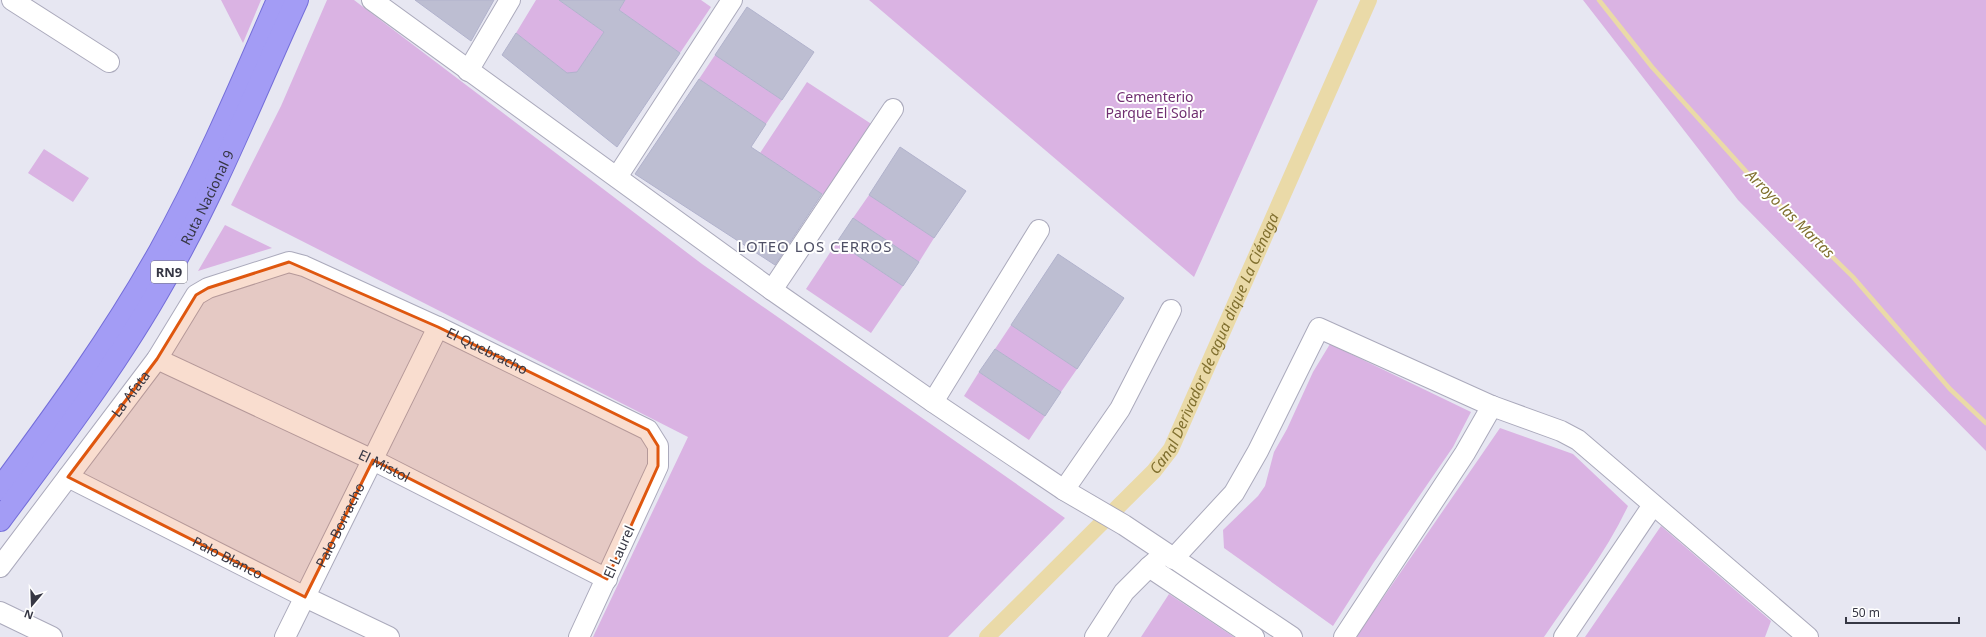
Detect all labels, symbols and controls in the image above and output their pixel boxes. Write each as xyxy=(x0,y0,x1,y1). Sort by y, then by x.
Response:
park label: Cementerio Parque El Solar xyxy=(1105,87,1205,122)
street label: Ruta Nacional 9 xyxy=(176,147,238,248)
water label: Arroyo las Martas xyxy=(1741,164,1840,262)
water label: Canal Derivador de agua dique La Ciénaga xyxy=(1144,209,1283,478)
district label: LOTEO LOS CERROS xyxy=(738,236,892,256)
road number: RN9 xyxy=(151,261,187,283)
street label: El Quebracho xyxy=(443,323,531,379)
street label: La Afata xyxy=(107,366,154,421)
street label: El Mistol xyxy=(356,445,413,486)
street label: Palo Borracho xyxy=(311,479,369,570)
street label: El Laurel xyxy=(598,522,639,581)
street label: Palo Blanco xyxy=(189,532,266,583)
north arrow xyxy=(12,585,52,625)
scale bar xyxy=(1846,599,1959,625)
text: 50 m xyxy=(1852,604,1880,621)
text: N xyxy=(22,606,35,623)

